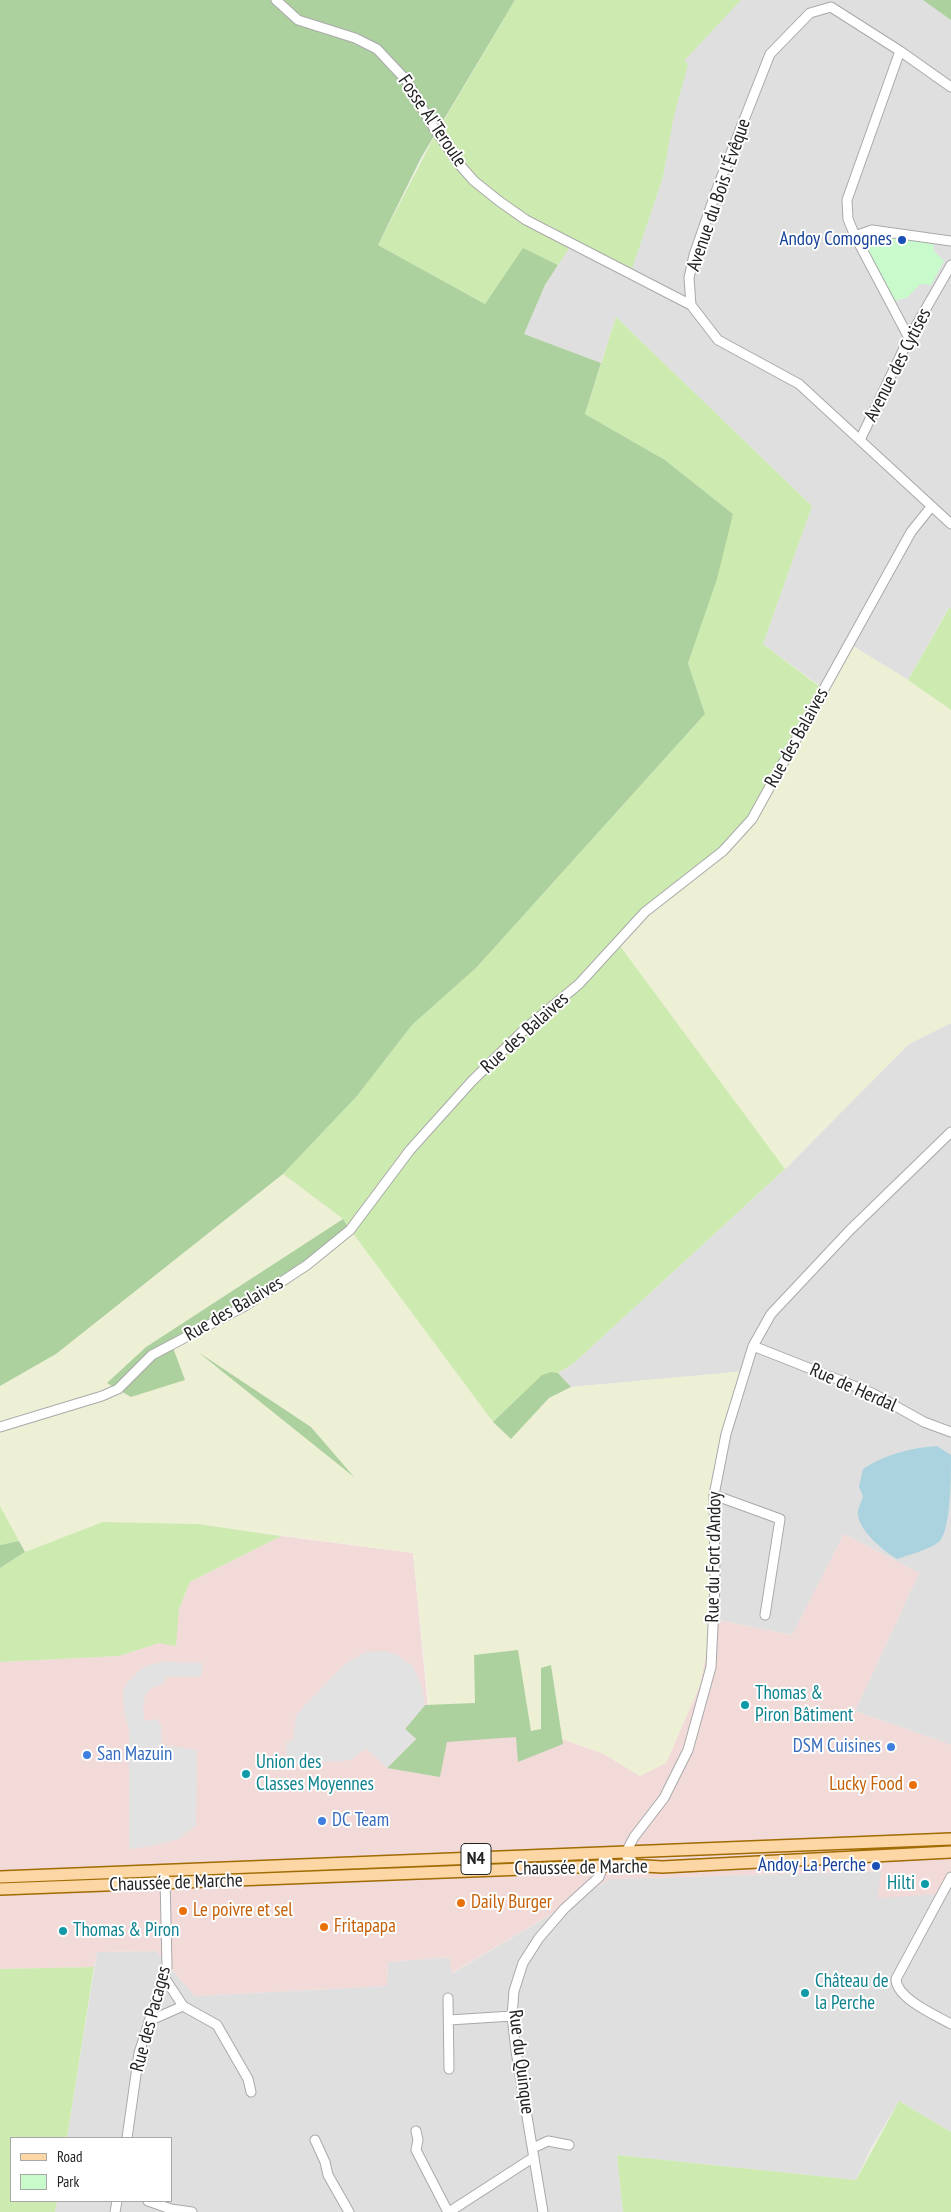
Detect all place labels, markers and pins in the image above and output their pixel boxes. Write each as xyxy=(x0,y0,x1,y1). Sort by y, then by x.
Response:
place label: Andoy Comognes xyxy=(779,229,892,251)
marker: Andoy Comognes xyxy=(896,234,908,246)
place label: Thomas & Piron Bâtiment xyxy=(755,1683,853,1727)
marker: Thomas & Piron Bâtiment xyxy=(739,1699,751,1711)
place label: DSM Cuisines xyxy=(793,1736,881,1758)
marker: DSM Cuisines xyxy=(885,1741,897,1753)
place label: San Mazuin xyxy=(97,1744,172,1766)
marker: San Mazuin xyxy=(81,1749,93,1761)
place label: Union des Classes Moyennes xyxy=(256,1752,374,1796)
marker: Union des Classes Moyennes xyxy=(240,1768,252,1780)
place label: Lucky Food xyxy=(829,1774,903,1796)
marker: Lucky Food xyxy=(907,1779,919,1791)
place label: DC Team xyxy=(332,1810,389,1832)
marker: DC Team xyxy=(316,1815,328,1827)
place label: Andoy La Perche xyxy=(758,1855,866,1877)
marker: Andoy La Perche xyxy=(870,1860,882,1872)
place label: Hilti xyxy=(887,1873,915,1895)
marker: Hilti xyxy=(919,1878,931,1890)
place label: Daily Burger xyxy=(471,1892,552,1914)
marker: Daily Burger xyxy=(455,1897,467,1909)
place label: Le poivre et sel xyxy=(193,1900,293,1922)
marker: Le poivre et sel xyxy=(177,1905,189,1917)
place label: Fritapapa xyxy=(334,1916,396,1938)
place label: Thomas & Piron xyxy=(73,1920,179,1942)
marker: Fritapapa xyxy=(318,1921,330,1933)
marker: Thomas & Piron xyxy=(57,1925,69,1937)
place label: Château de la Perche xyxy=(815,1971,889,2015)
marker: Château de la Perche xyxy=(799,1987,811,1999)

